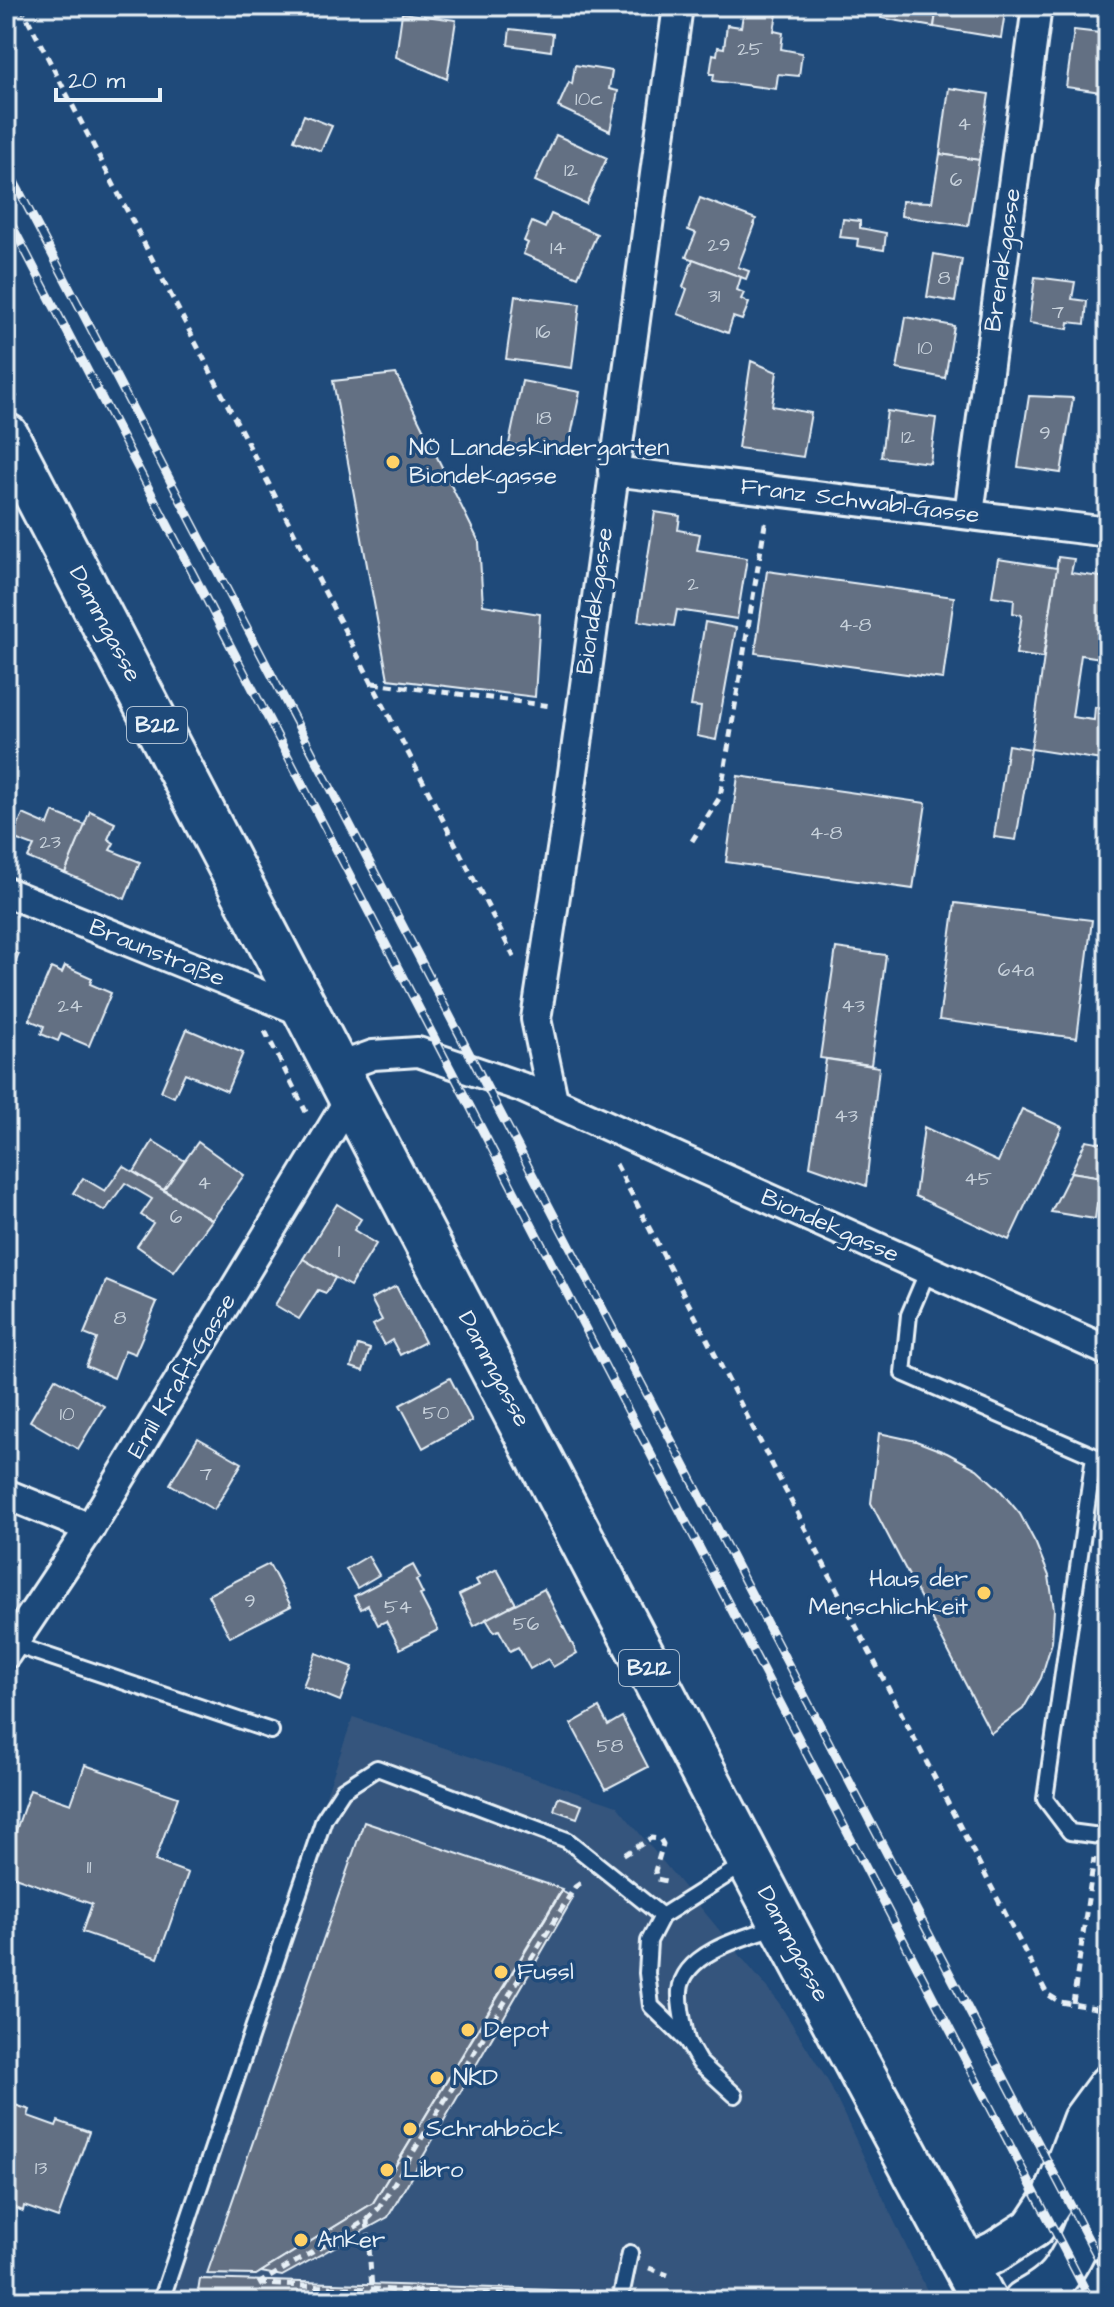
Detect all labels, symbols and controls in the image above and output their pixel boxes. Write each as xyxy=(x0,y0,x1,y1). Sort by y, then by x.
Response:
house number: 25 xyxy=(737,35,763,63)
scale bar xyxy=(56,52,160,102)
text: 20 m xyxy=(68,64,125,98)
house number: 10c xyxy=(575,85,603,113)
house number: 4 xyxy=(957,110,971,138)
house number: 12 xyxy=(564,156,579,184)
house number: 6 xyxy=(950,166,963,194)
street label: Brenekgasse xyxy=(976,186,1031,334)
house number: 29 xyxy=(708,231,730,259)
house number: 14 xyxy=(550,234,566,262)
house number: 8 xyxy=(938,264,951,292)
house number: 31 xyxy=(708,282,721,310)
house number: 7 xyxy=(1052,298,1064,326)
house number: 16 xyxy=(535,318,551,346)
house number: 10 xyxy=(917,334,933,362)
house number: 18 xyxy=(536,404,552,432)
house number: 9 xyxy=(1039,419,1051,447)
house number: 12 xyxy=(901,423,916,451)
place label: NÖ Landeskindergarten Biondekgasse xyxy=(409,431,669,494)
marker: NÖ Landeskindergarten Biondekgasse xyxy=(384,453,402,471)
street label: Franz Schwabl-Gasse xyxy=(739,469,981,533)
street label: Biondekgasse xyxy=(568,525,623,677)
street label: Dammgasse xyxy=(59,560,150,688)
house number: 2 xyxy=(687,570,699,598)
house number: 4-8 xyxy=(839,611,871,639)
road number: B212 xyxy=(127,707,187,743)
house number: 4-8 xyxy=(810,819,842,847)
house number: 23 xyxy=(39,828,61,856)
street label: Braunstraße xyxy=(84,910,230,996)
house number: 64a xyxy=(998,956,1034,984)
house number: 24 xyxy=(57,992,83,1020)
house number: 43 xyxy=(841,992,865,1020)
house number: 43 xyxy=(834,1102,858,1130)
house number: 45 xyxy=(964,1165,992,1193)
house number: 4 xyxy=(197,1169,211,1197)
street label: Biondekgasse xyxy=(755,1180,904,1273)
house number: 6 xyxy=(170,1203,183,1231)
house number: 1 xyxy=(338,1237,341,1265)
street label: Emil Kraft-Gasse xyxy=(119,1287,245,1465)
house number: 8 xyxy=(114,1304,127,1332)
street label: Dammgasse xyxy=(448,1305,539,1433)
house number: 50 xyxy=(423,1399,450,1427)
house number: 10 xyxy=(59,1400,75,1428)
house number: 7 xyxy=(200,1460,212,1488)
place label: Haus der Menschlichkeit xyxy=(809,1562,968,1624)
marker: Haus der Menschlichkeit xyxy=(975,1584,993,1602)
house number: 9 xyxy=(244,1587,256,1615)
house number: 54 xyxy=(384,1593,412,1621)
house number: 56 xyxy=(513,1610,540,1638)
road number: B212 xyxy=(619,1650,679,1686)
house number: 58 xyxy=(596,1732,624,1760)
house number: 11 xyxy=(86,1853,92,1881)
street label: Dammgasse xyxy=(747,1880,838,2008)
place label: Fussl xyxy=(517,1955,574,1989)
marker: Fussl xyxy=(492,1963,510,1981)
place label: Depot xyxy=(484,2013,549,2047)
marker: Depot xyxy=(459,2021,477,2039)
place label: NKD xyxy=(453,2061,498,2095)
marker: NKD xyxy=(428,2069,446,2087)
place label: Schrahböck xyxy=(426,2112,563,2146)
marker: Schrahböck xyxy=(401,2120,419,2138)
place label: Libro xyxy=(403,2153,464,2187)
house number: 13 xyxy=(35,2154,47,2182)
marker: Libro xyxy=(378,2161,396,2179)
place label: Anker xyxy=(317,2223,385,2257)
marker: Anker xyxy=(292,2231,310,2249)

